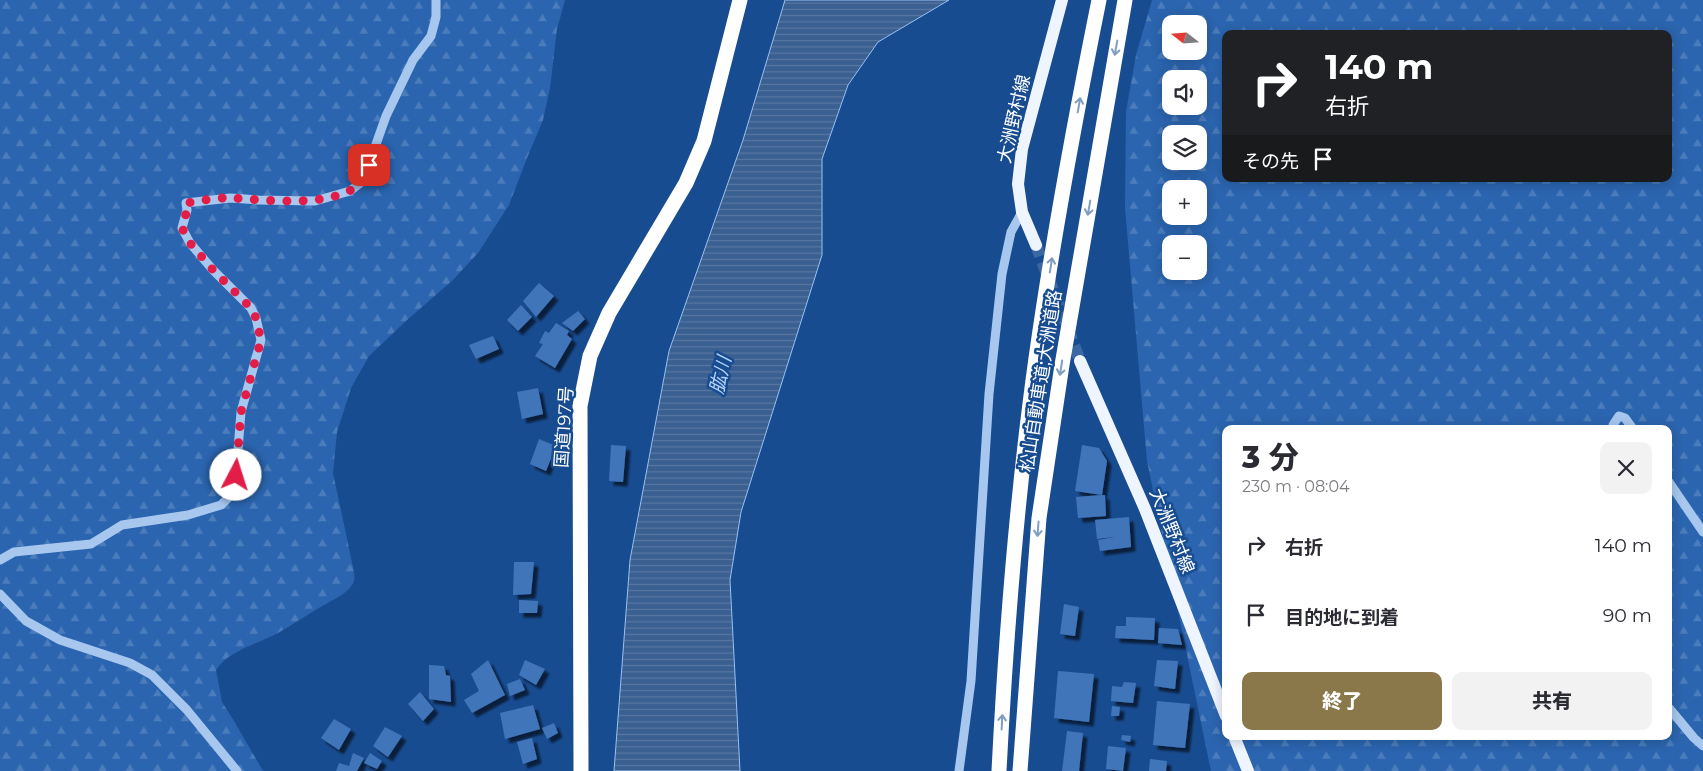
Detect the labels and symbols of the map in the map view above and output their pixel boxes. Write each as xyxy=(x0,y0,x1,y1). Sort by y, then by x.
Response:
north arrow xyxy=(1162,15,1208,60)
one-way arrow xyxy=(1111,40,1120,56)
street label: 大洲野村線 xyxy=(993,73,1035,165)
one-way arrow xyxy=(1075,98,1085,114)
pin xyxy=(348,144,390,186)
one-way arrow xyxy=(1083,200,1093,216)
one-way arrow xyxy=(1047,258,1057,274)
street label: 松山自動車道;大洲道路 xyxy=(1016,288,1066,474)
water label: 肱川 xyxy=(705,352,736,396)
one-way arrow xyxy=(1056,360,1066,376)
street label: 国道197号 xyxy=(550,385,578,469)
position arrow xyxy=(209,448,261,500)
street label: 大洲野村線 xyxy=(1145,485,1199,577)
one-way arrow xyxy=(1033,521,1043,537)
one-way arrow xyxy=(997,715,1006,731)

